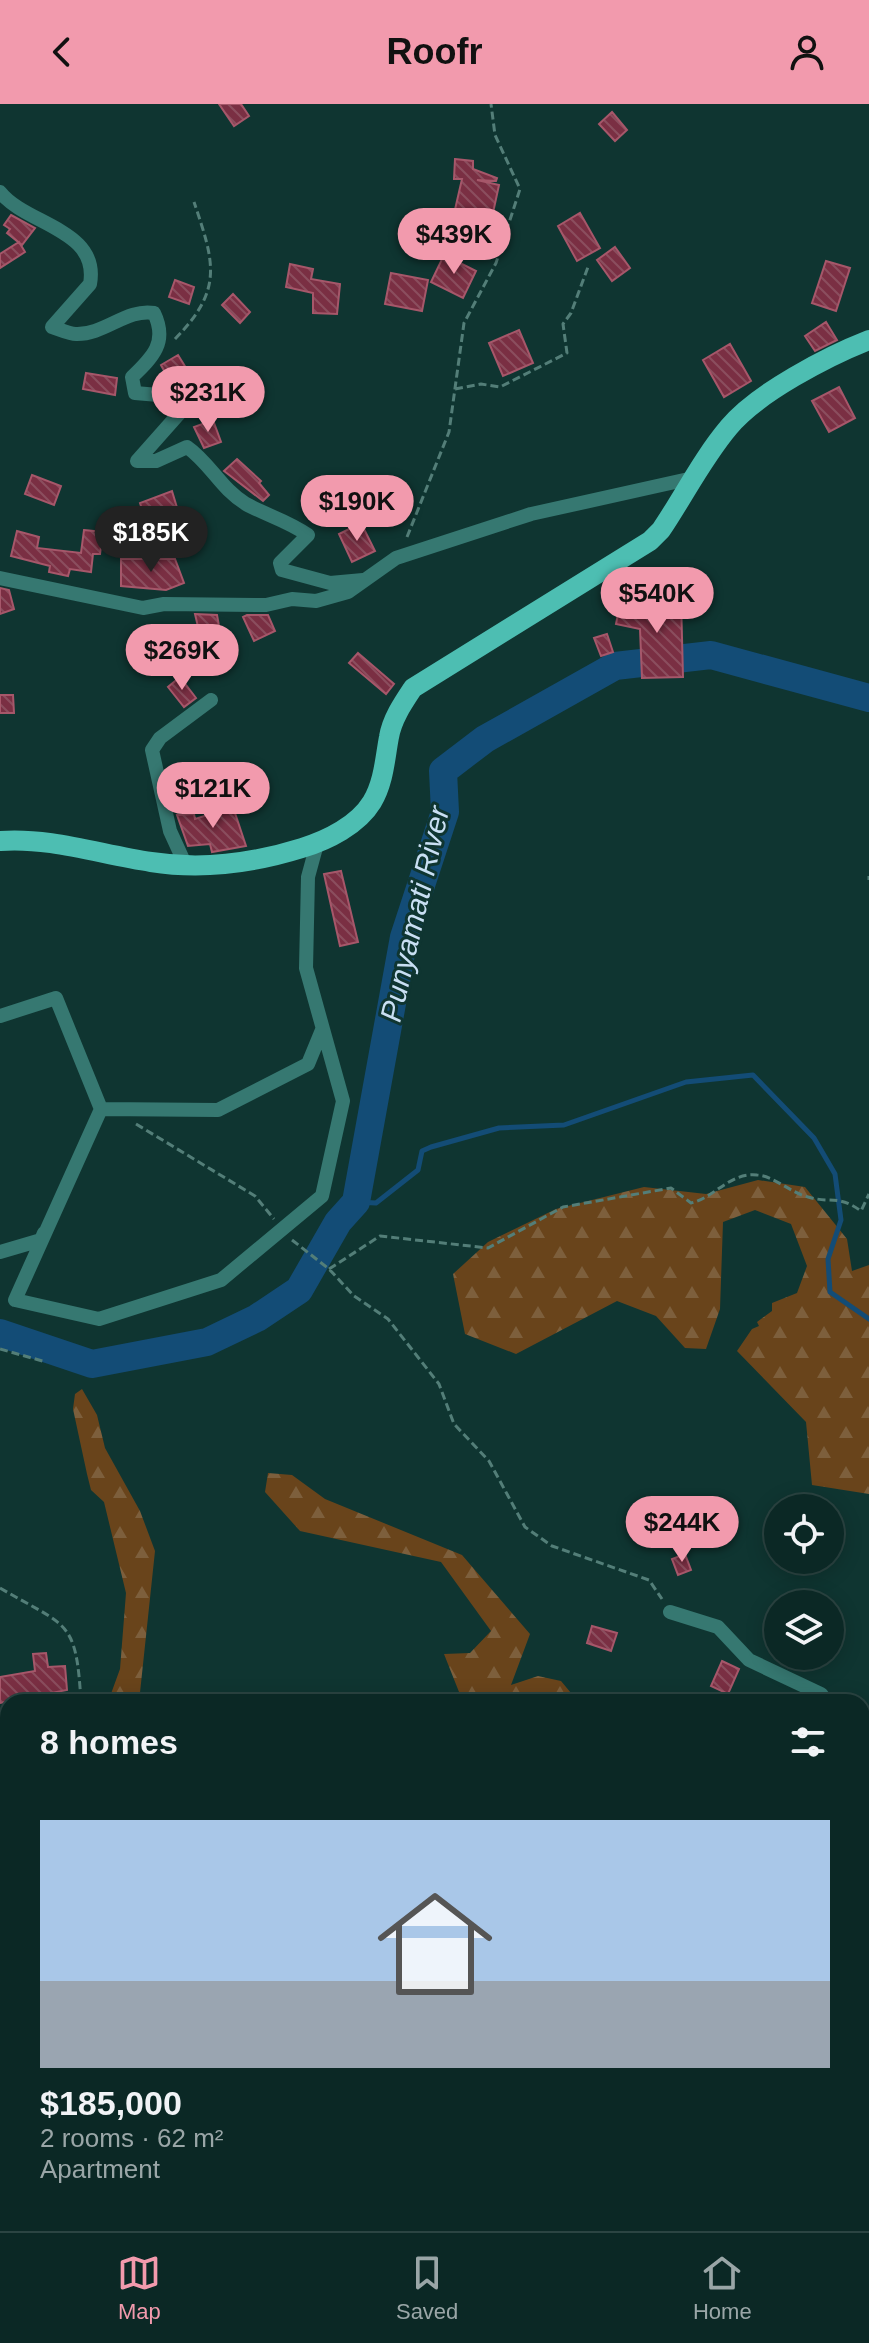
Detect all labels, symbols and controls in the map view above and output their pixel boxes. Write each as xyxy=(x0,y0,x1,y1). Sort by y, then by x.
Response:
icon: back xyxy=(40,30,84,74)
icon: person xyxy=(785,30,829,74)
text: Roofr xyxy=(387,31,482,72)
pin: $439K xyxy=(398,208,510,276)
text: $439K xyxy=(416,219,492,249)
pin: $231K xyxy=(152,366,264,434)
text: $231K xyxy=(170,377,246,407)
pin: $190K xyxy=(301,475,413,543)
text: $190K xyxy=(319,486,395,516)
pin: $185K xyxy=(95,506,207,574)
text: $185K xyxy=(113,517,189,547)
pin: $540K xyxy=(601,567,713,635)
text: $540K xyxy=(619,578,695,608)
pin: $269K xyxy=(126,624,238,692)
text: $269K xyxy=(144,635,220,665)
pin: $121K xyxy=(157,762,269,830)
text: $121K xyxy=(175,773,251,803)
water label: Punyamati River xyxy=(374,802,456,1025)
map controls xyxy=(764,1494,844,1670)
button: locate xyxy=(764,1494,844,1574)
pin: $244K xyxy=(626,1496,738,1564)
text: $244K xyxy=(644,1507,720,1537)
button: layers xyxy=(764,1590,844,1670)
icon: filters xyxy=(786,1720,830,1764)
text: 8 homes xyxy=(40,1723,178,1761)
icon: home xyxy=(363,1872,507,2016)
text: $185,000 xyxy=(40,2084,182,2122)
text: 2 rooms · 62 m² xyxy=(40,2123,224,2153)
text: Apartment xyxy=(40,2154,160,2184)
tab: Map xyxy=(117,2251,161,2325)
tab: Saved xyxy=(396,2251,458,2325)
tab: Home xyxy=(693,2251,752,2325)

